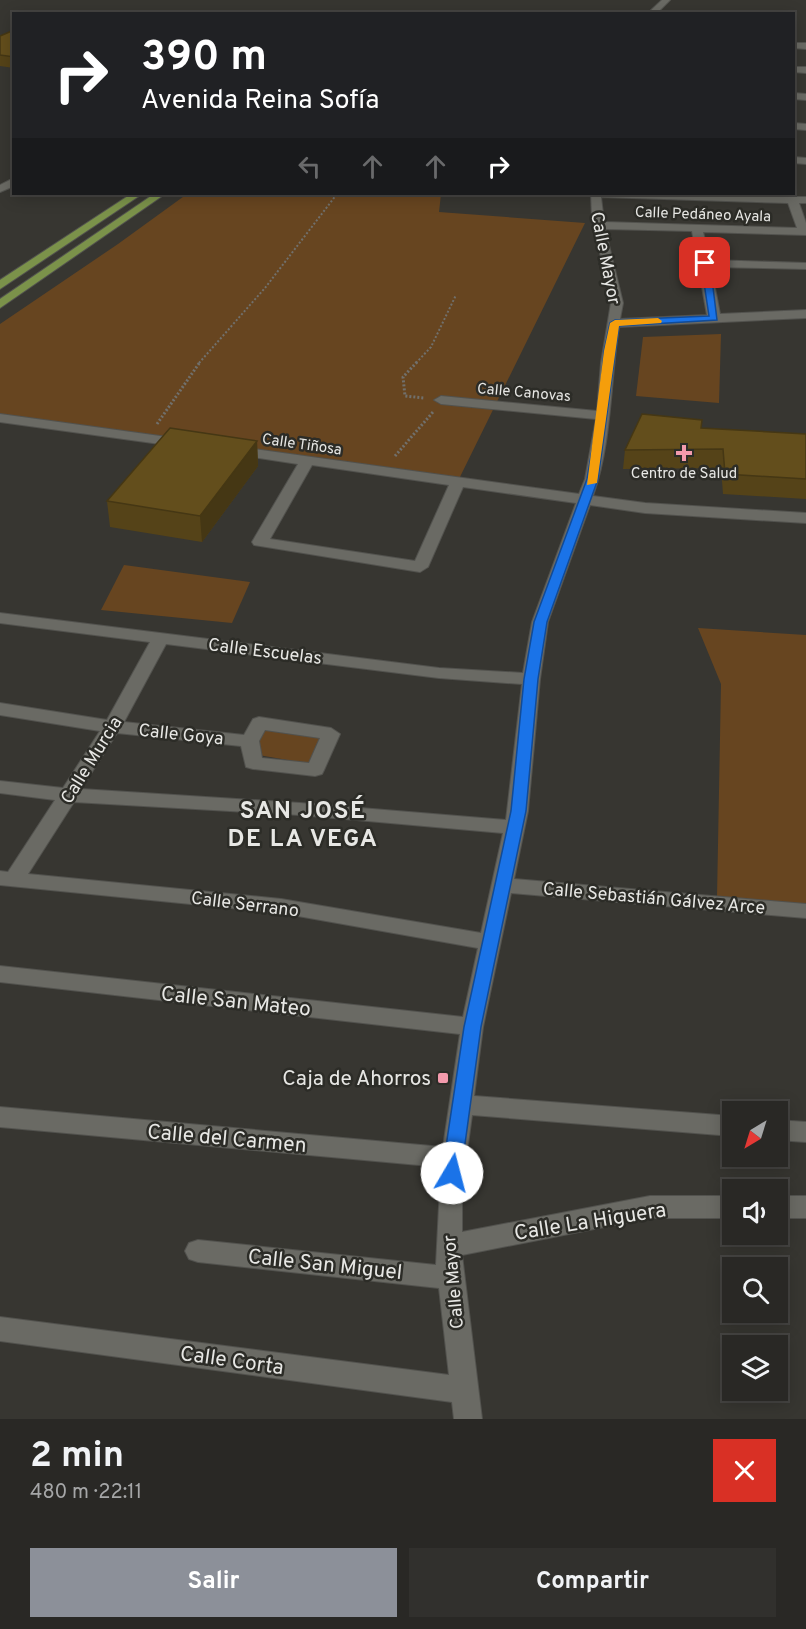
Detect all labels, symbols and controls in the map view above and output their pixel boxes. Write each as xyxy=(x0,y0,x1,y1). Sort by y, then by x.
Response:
text: 390 m xyxy=(141,32,267,85)
icon: right xyxy=(42,36,120,114)
text: Avenida Reina Sofía xyxy=(141,84,379,118)
icon: left xyxy=(293,150,326,183)
icon: ahead xyxy=(356,150,389,183)
icon: ahead xyxy=(419,150,452,183)
icon: right xyxy=(482,150,515,183)
street label: Calle Pedáneo Ayala xyxy=(635,204,771,227)
street label: Calle Mayor xyxy=(584,210,625,307)
pin xyxy=(679,237,730,288)
icon: arrive xyxy=(688,246,721,279)
street label: Calle Canovas xyxy=(476,380,572,407)
street label: Calle Tiñosa xyxy=(261,430,343,460)
marker: Centro de Salud xyxy=(675,444,693,462)
place label: Centro de Salud xyxy=(631,465,737,484)
street label: Calle Escuelas xyxy=(207,634,323,671)
street label: Calle Murcia xyxy=(56,713,128,809)
street label: Calle Goya xyxy=(137,720,225,751)
district label: SAN JOSÉ DE LA VEGA xyxy=(227,795,379,855)
street label: Calle Sebastián Gálvez Arce xyxy=(542,878,766,921)
street label: Calle Serrano xyxy=(190,887,300,924)
street label: Calle San Mateo xyxy=(160,981,312,1024)
place label: Caja de Ahorros xyxy=(282,1066,431,1093)
marker: Caja de Ahorros xyxy=(436,1071,450,1085)
north arrow xyxy=(722,1101,788,1167)
map controls xyxy=(722,1101,788,1401)
street label: Calle del Carmen xyxy=(146,1119,308,1160)
position arrow xyxy=(420,1141,484,1205)
button: sound xyxy=(722,1179,788,1245)
street label: Calle La Higuera xyxy=(512,1197,668,1248)
street label: Calle Mayor xyxy=(439,1234,470,1330)
street label: Calle San Miguel xyxy=(246,1244,403,1287)
button: search xyxy=(722,1257,788,1323)
button: layers xyxy=(722,1335,788,1401)
street label: Calle Corta xyxy=(178,1341,285,1382)
text: 2 min xyxy=(30,1434,124,1480)
button: close xyxy=(713,1439,776,1502)
text: 480 m · 22:11 xyxy=(30,1480,142,1506)
button: Salir xyxy=(30,1548,397,1617)
button: Compartir xyxy=(409,1548,776,1617)

